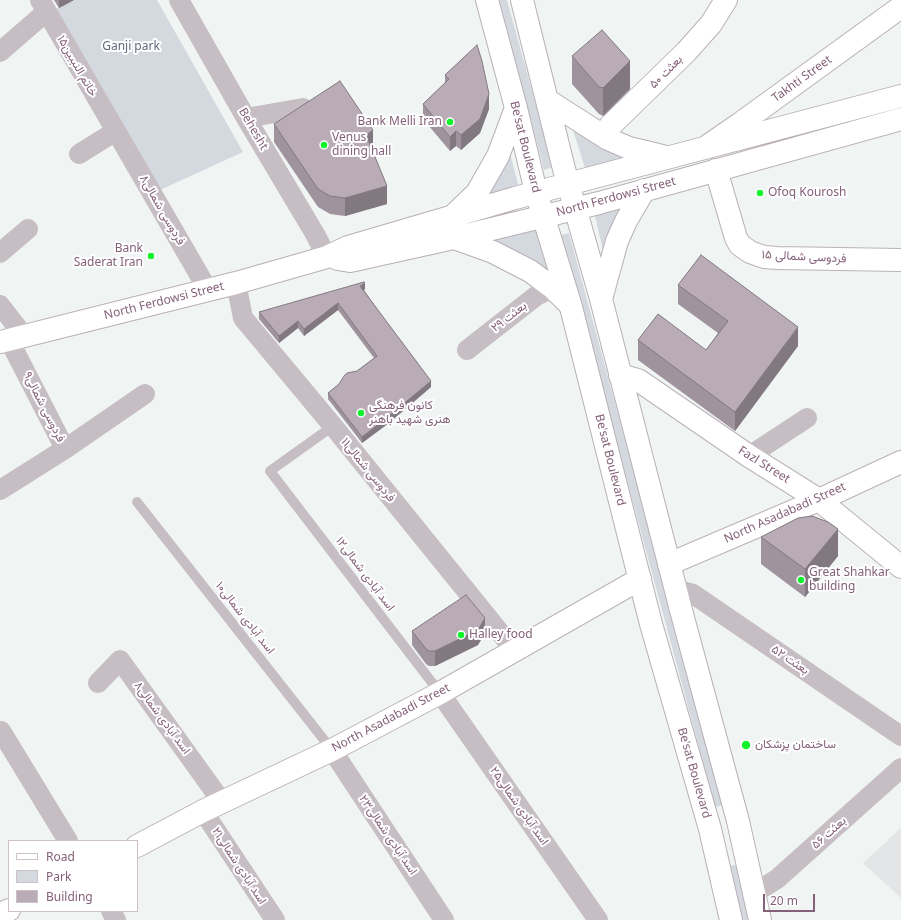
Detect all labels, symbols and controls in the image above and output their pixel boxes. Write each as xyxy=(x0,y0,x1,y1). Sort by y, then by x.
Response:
street label: خاتم النببین۱۵ xyxy=(54,33,100,99)
park label: Ganji park xyxy=(102,40,160,54)
street label: بعثت ۵۰ xyxy=(646,52,686,92)
street label: Takhti Street xyxy=(769,53,835,105)
street label: Be'sat Boulevard xyxy=(507,100,543,194)
street label: Behesht xyxy=(235,105,271,153)
place label: Bank Melli Iran xyxy=(358,115,442,129)
marker: Bank Melli Iran xyxy=(445,117,455,127)
place label: Venus dining hall xyxy=(332,131,391,159)
marker: Venus dining hall xyxy=(319,140,329,150)
street label: فردوسی شمالی۸ xyxy=(136,172,188,248)
street label: North Ferdowsi Street xyxy=(555,174,677,220)
place label: Ofoq Kourosh xyxy=(768,186,847,200)
marker: Ofoq Kourosh xyxy=(755,188,765,198)
place label: Bank Saderat Iran xyxy=(74,242,143,270)
street label: فردوسی شمالی ۱۵ xyxy=(761,248,847,266)
marker: Bank Saderat Iran xyxy=(146,251,156,261)
street label: North Ferdowsi Street xyxy=(102,279,226,323)
street label: بعثت ۲۹ xyxy=(488,299,530,335)
street label: فردوسی شمالی۹ xyxy=(20,369,68,445)
place label: کانون فرهنگی هنری شهید باهنر xyxy=(369,399,451,427)
marker: کانون فرهنگی هنری شهید باهنر xyxy=(356,408,366,418)
street label: Be'sat Boulevard xyxy=(592,413,628,507)
street label: فردوسی شمالی۱۱ xyxy=(338,435,398,505)
street label: Fazl Street xyxy=(735,443,793,487)
street label: North Asadabadi Street xyxy=(722,480,848,546)
street label: اسد آبادی شمالی۱۲ xyxy=(332,534,398,614)
place label: Great Shahkar building xyxy=(809,566,890,594)
marker: Great Shahkar building xyxy=(796,575,806,585)
street label: اسد آبادی شمالی۱۰ xyxy=(212,579,278,657)
place label: Halley food xyxy=(469,628,533,642)
marker: Halley food xyxy=(456,630,466,640)
street label: بعثت ۵۲ xyxy=(768,642,812,678)
street label: اسد آبادی شمالی۸ xyxy=(131,679,193,757)
street label: North Asadabadi Street xyxy=(329,681,453,755)
street label: Be'sat Boulevard xyxy=(674,726,714,820)
place label: ساختمان پزشکان xyxy=(755,738,836,752)
marker: ساختمان پزشکان xyxy=(740,739,752,751)
street label: اسد آبادی شمالی۲۵ xyxy=(487,764,551,848)
street label: اسد آبادی شمالی۲۳ xyxy=(356,792,420,878)
street label: بعثت ۵۶ xyxy=(809,814,849,852)
street label: اسد آبادی شمالی۲۱ xyxy=(209,825,269,907)
legend xyxy=(8,840,138,912)
text: Road xyxy=(46,848,75,865)
text: Park xyxy=(46,868,71,885)
scale bar xyxy=(765,886,817,912)
text: Building xyxy=(46,888,93,905)
text: 20 m xyxy=(770,892,798,909)

